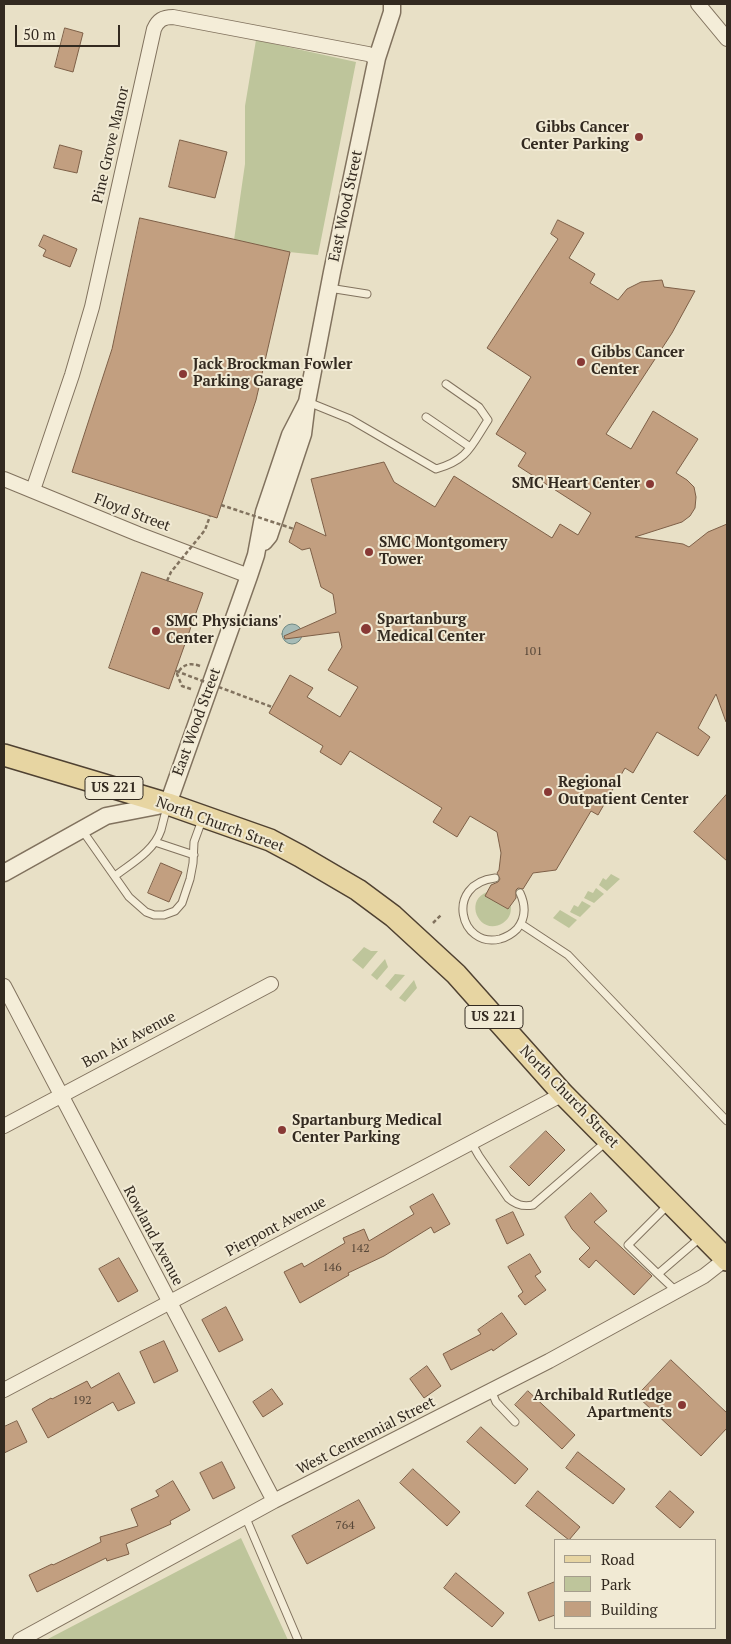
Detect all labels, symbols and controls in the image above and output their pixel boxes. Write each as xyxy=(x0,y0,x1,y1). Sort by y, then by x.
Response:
scale bar xyxy=(18,15,122,47)
text: 50 m xyxy=(23,24,56,44)
street label: Pine Grove Manor xyxy=(89,85,133,205)
place label: Gibbs Cancer Center Parking xyxy=(521,119,629,154)
marker: Gibbs Cancer Center Parking xyxy=(633,131,645,143)
street label: East Wood Street xyxy=(325,149,367,263)
place label: Gibbs Cancer Center xyxy=(591,344,684,379)
place label: Jack Brockman Fowler Parking Garage xyxy=(193,356,353,391)
marker: Gibbs Cancer Center xyxy=(575,356,587,368)
marker: Jack Brockman Fowler Parking Garage xyxy=(177,368,189,380)
place label: SMC Heart Center xyxy=(512,475,640,493)
marker: SMC Heart Center xyxy=(644,478,656,490)
street label: Floyd Street xyxy=(91,490,173,536)
place label: SMC Montgomery Tower xyxy=(379,534,507,569)
marker: SMC Montgomery Tower xyxy=(363,546,375,558)
place label: Spartanburg Medical Center xyxy=(377,611,485,646)
place label: SMC Physicians' Center xyxy=(166,613,282,648)
marker: Spartanburg Medical Center xyxy=(359,622,373,636)
marker: SMC Physicians' Center xyxy=(150,625,162,637)
house number: 101 xyxy=(523,645,543,659)
street label: East Wood Street xyxy=(169,666,225,778)
place label: Regional Outpatient Center xyxy=(558,774,689,809)
road number: US 221 xyxy=(85,776,143,800)
marker: Regional Outpatient Center xyxy=(542,786,554,798)
street label: North Church Street xyxy=(153,793,287,857)
road number: US 221 xyxy=(465,1006,523,1028)
street label: Bon Air Avenue xyxy=(79,1008,179,1072)
street label: North Church Street xyxy=(516,1042,622,1152)
place label: Spartanburg Medical Center Parking xyxy=(292,1112,442,1147)
marker: Spartanburg Medical Center Parking xyxy=(276,1124,288,1136)
street label: Rowland Avenue xyxy=(119,1183,187,1289)
street label: Pierpont Avenue xyxy=(223,1193,329,1261)
house number: 142 xyxy=(350,1242,370,1256)
house number: 146 xyxy=(322,1261,342,1275)
place label: Archibald Rutledge Apartments xyxy=(533,1387,672,1422)
street label: West Centennial Street xyxy=(294,1393,438,1479)
house number: 192 xyxy=(72,1394,92,1408)
marker: Archibald Rutledge Apartments xyxy=(676,1399,688,1411)
house number: 764 xyxy=(335,1519,355,1533)
legend xyxy=(554,1539,716,1629)
text: Road xyxy=(601,1549,634,1569)
text: Park xyxy=(601,1574,631,1594)
text: Building xyxy=(601,1599,658,1619)

